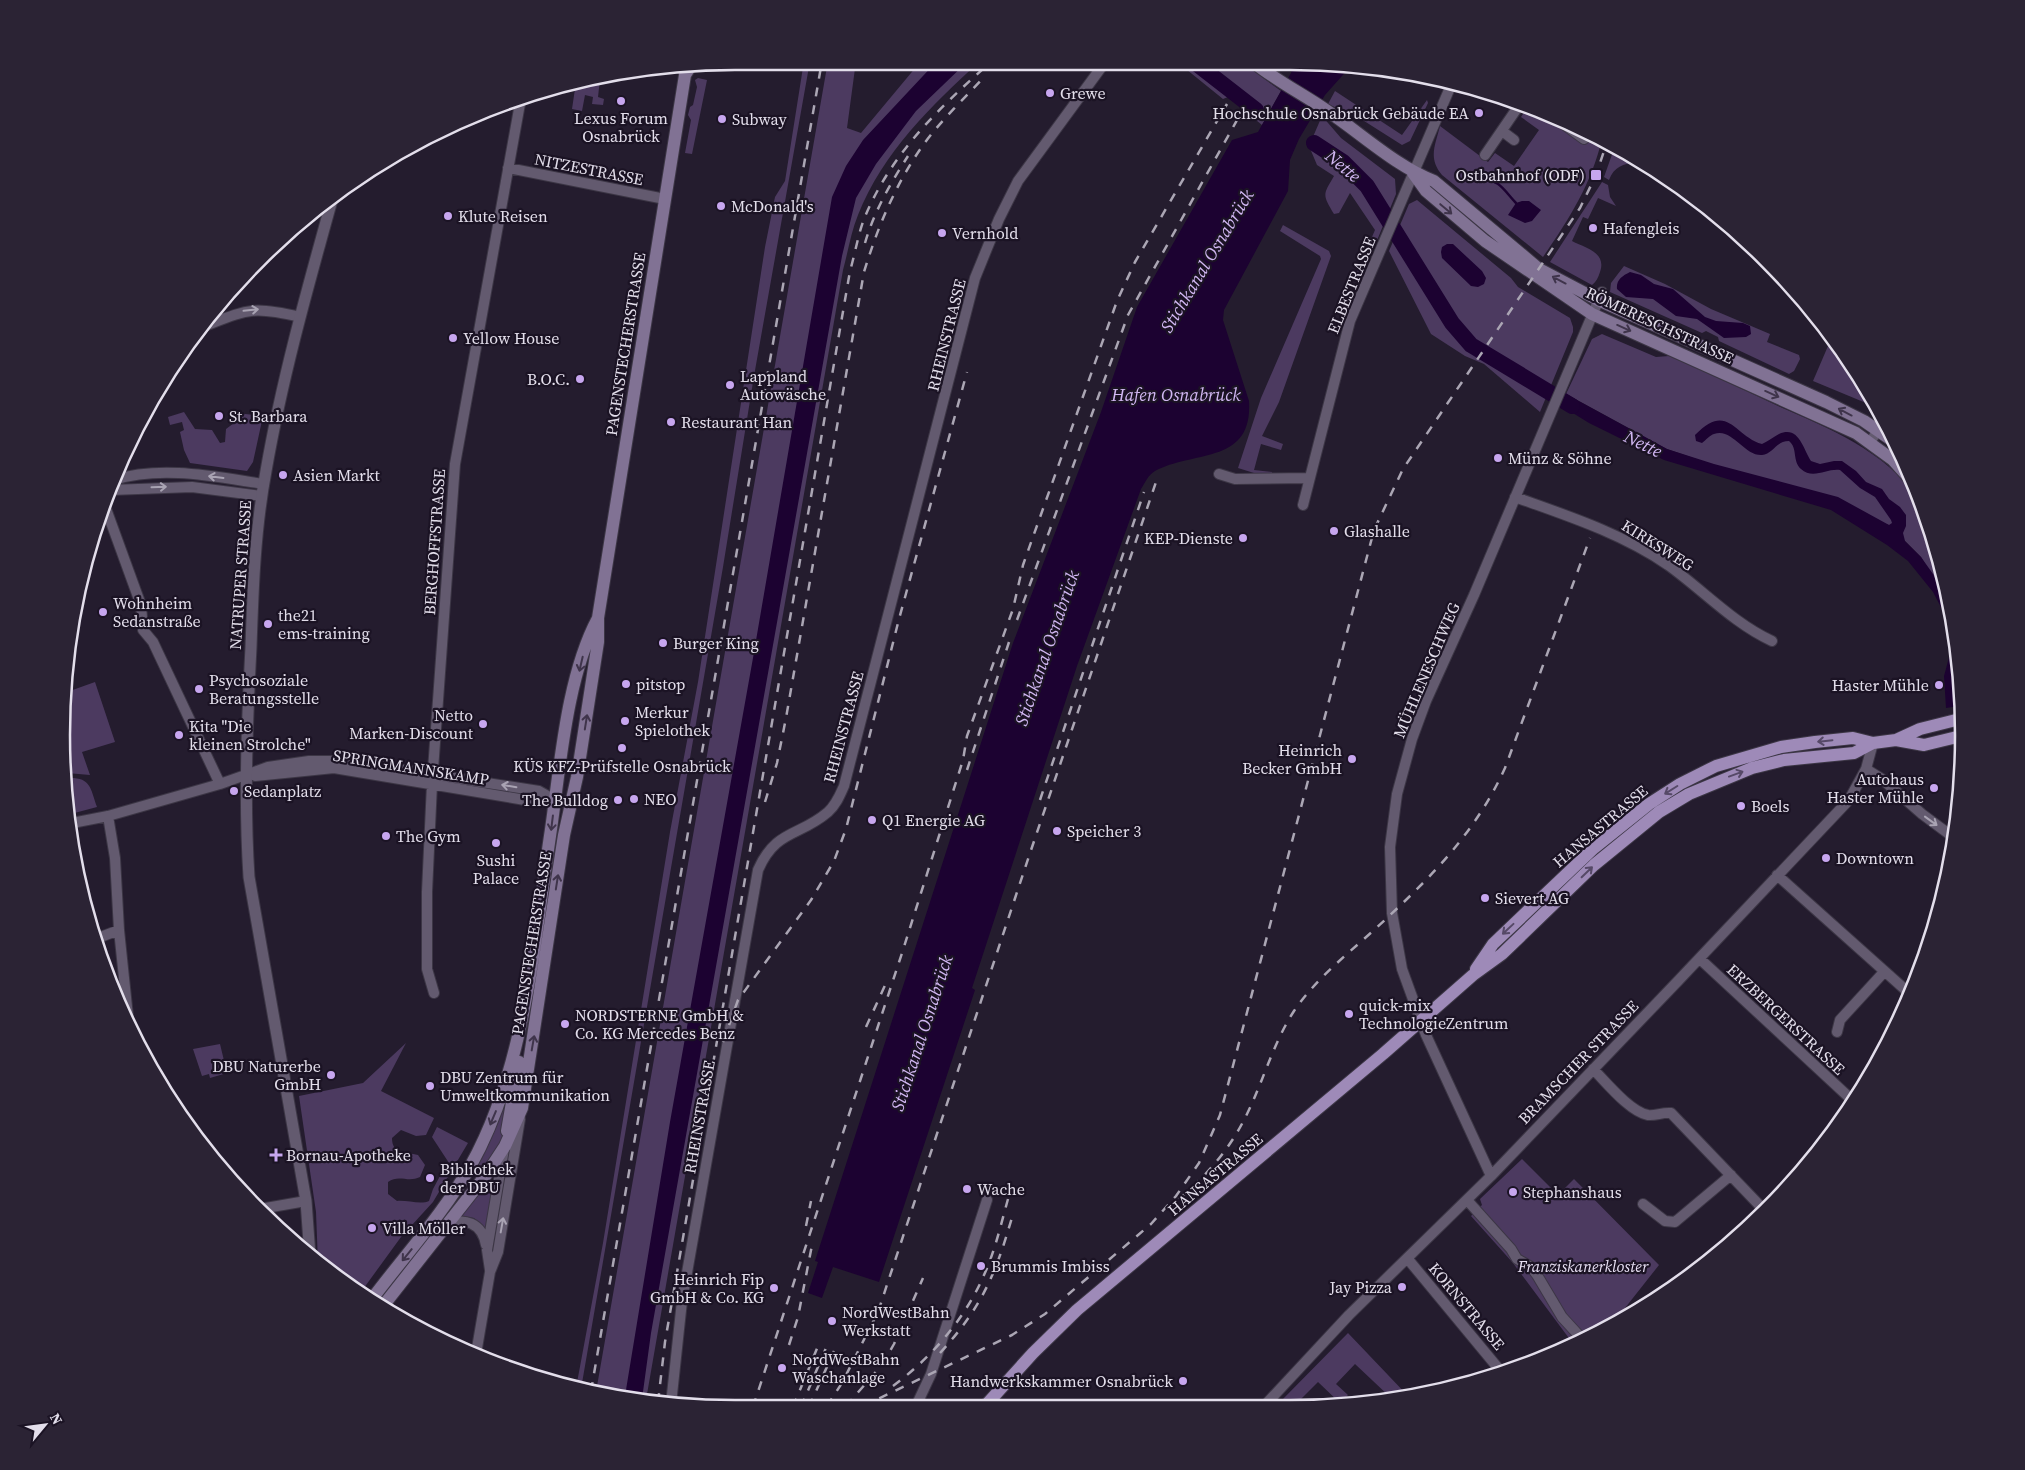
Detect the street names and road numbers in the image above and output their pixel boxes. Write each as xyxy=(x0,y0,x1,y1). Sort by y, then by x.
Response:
street label: NITZESTRASSE xyxy=(533,148,646,190)
street label: ELBESTRASSE xyxy=(1322,233,1381,337)
street label: PAGENSTECHERSTRASSE xyxy=(600,250,650,437)
street label: RHEINSTRASSE xyxy=(921,276,971,393)
street label: RÖMERESCHSTRASSE xyxy=(1583,281,1738,369)
street label: BERGHOFFSTRASSE xyxy=(418,468,450,616)
street label: NATRUPER STRASSE xyxy=(224,499,256,650)
street label: KIRKSWEG xyxy=(1618,514,1698,576)
street label: MÜHLENESCHWEG xyxy=(1387,599,1465,741)
street label: RHEINSTRASSE xyxy=(818,668,869,785)
street label: SPRINGMANNSKAMP xyxy=(332,744,491,790)
street label: HANSASTRASSE xyxy=(1548,779,1652,872)
street label: PAGENSTECHERSTRASSE xyxy=(506,849,556,1036)
street label: ERZBERGERSTRASSE xyxy=(1722,958,1850,1080)
street label: BRAMSCHER STRASSE xyxy=(1513,995,1643,1129)
street label: RHEINSTRASSE xyxy=(678,1058,720,1175)
street label: HANSASTRASSE xyxy=(1163,1127,1267,1220)
street label: KORNSTRASSE xyxy=(1424,1258,1510,1355)

